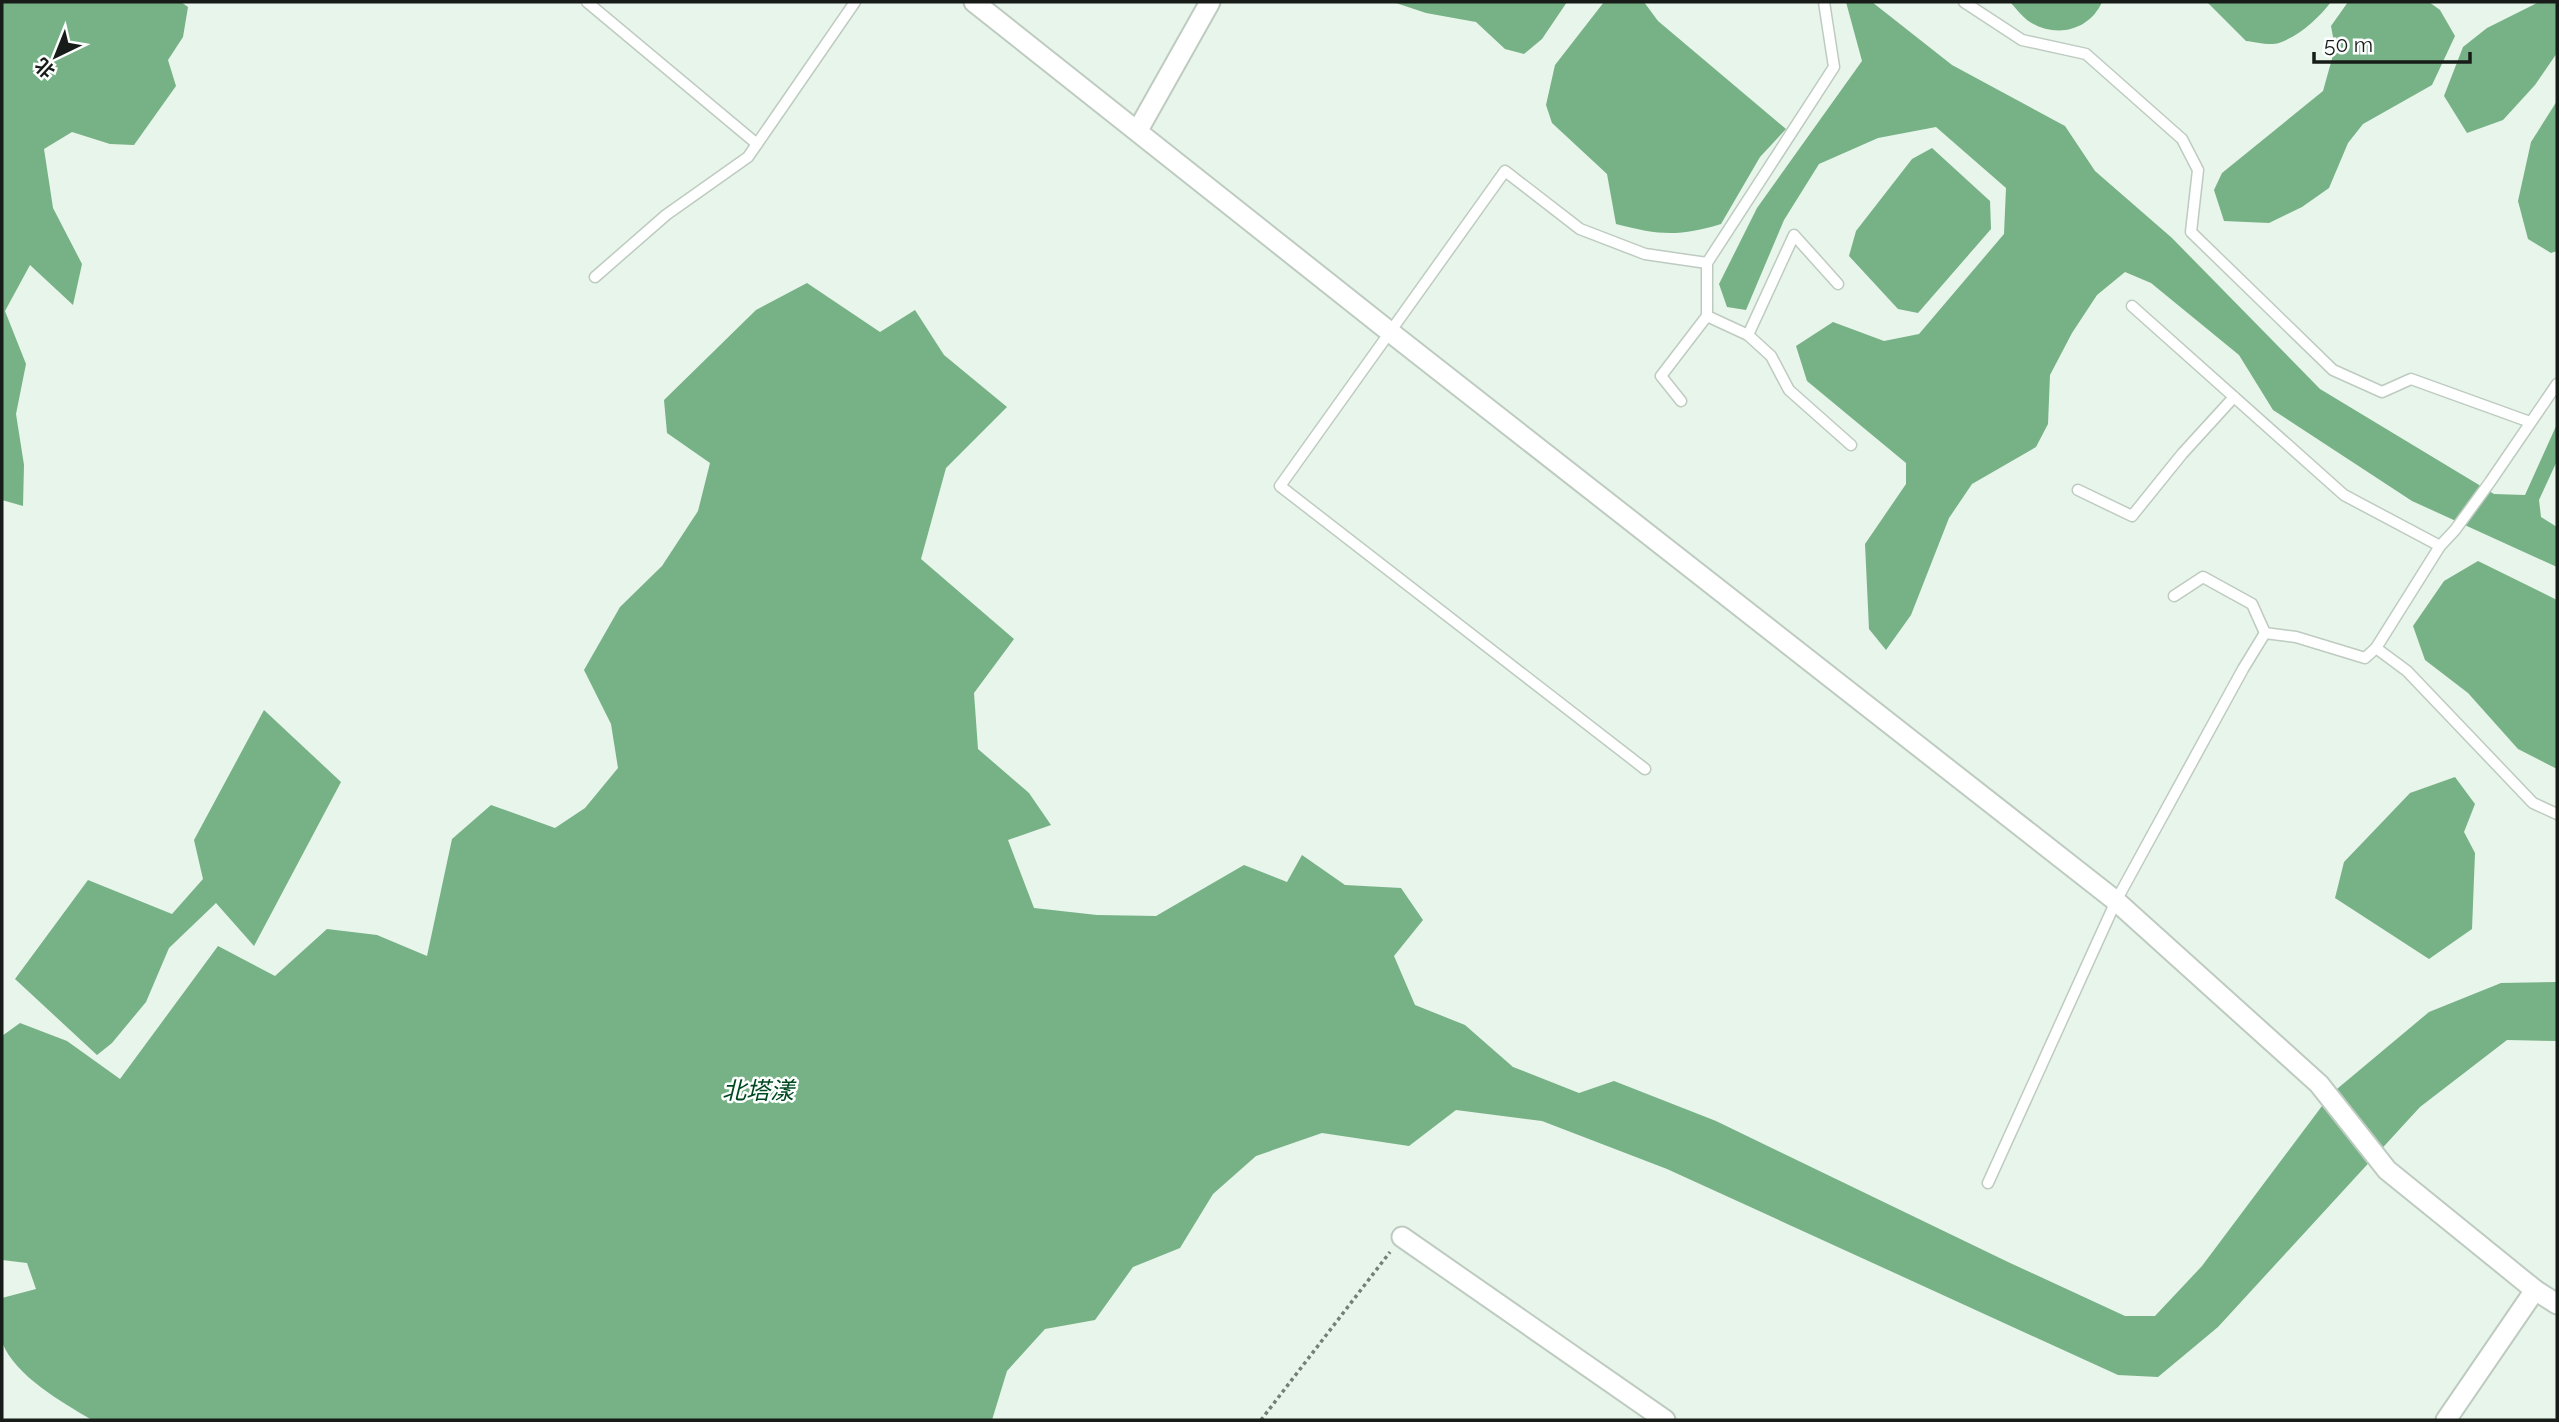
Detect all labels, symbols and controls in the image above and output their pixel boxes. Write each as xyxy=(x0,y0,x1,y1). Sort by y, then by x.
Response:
north arrow xyxy=(21,21,91,91)
scale bar xyxy=(2314,21,2470,65)
text: 50 m xyxy=(2324,32,2373,57)
text: 北 xyxy=(30,54,59,83)
water label: 北塔漾 xyxy=(722,1076,797,1105)

